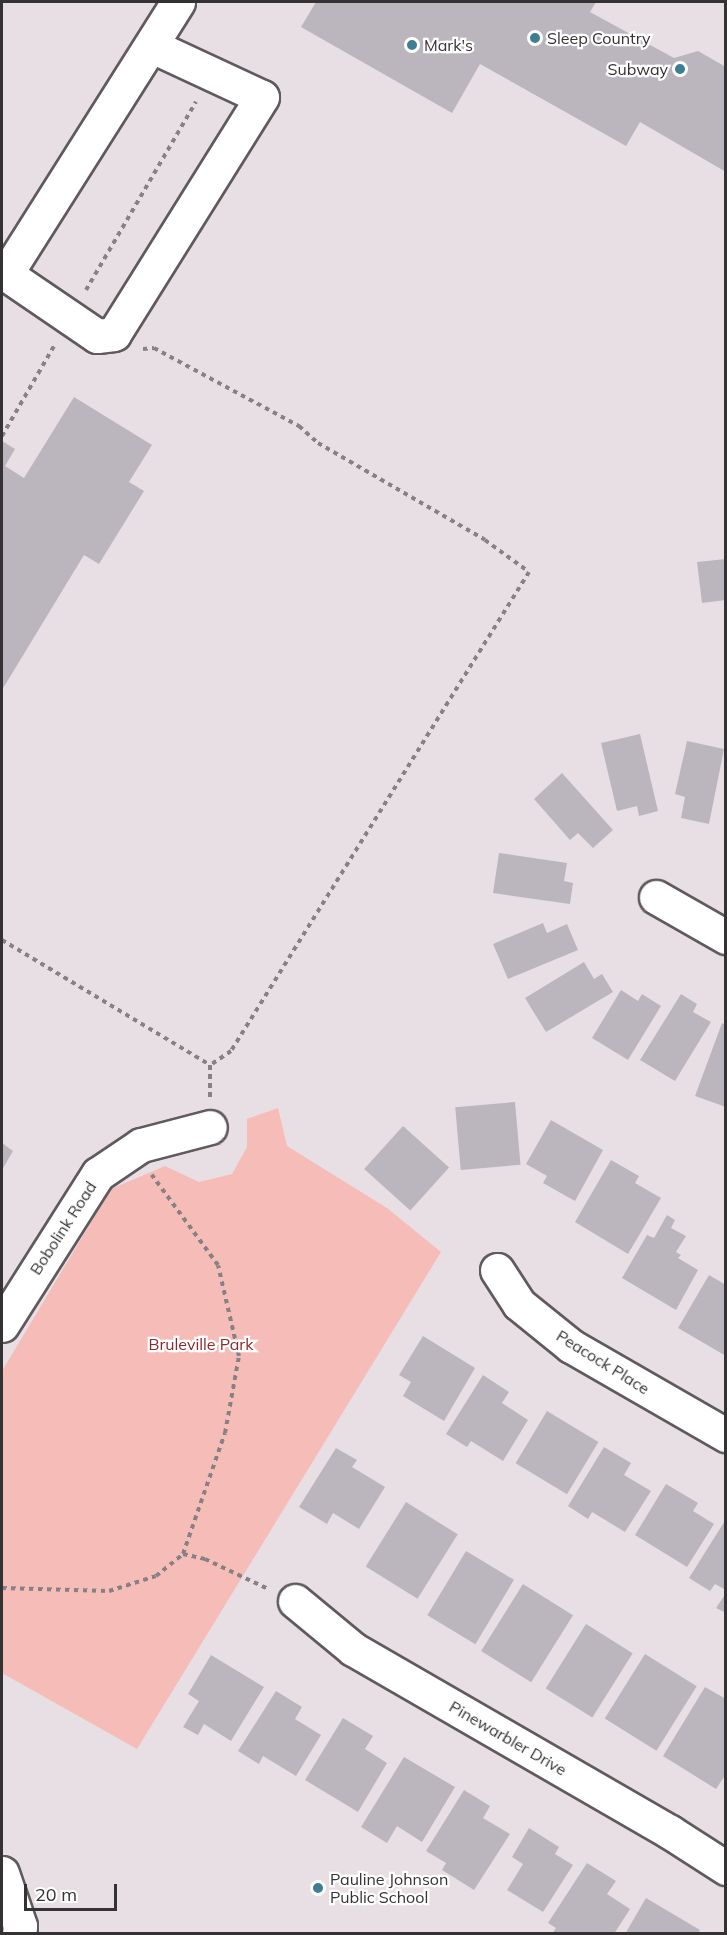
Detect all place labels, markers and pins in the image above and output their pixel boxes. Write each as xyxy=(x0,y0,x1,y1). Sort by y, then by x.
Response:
place label: Sleep Country xyxy=(547,28,650,48)
marker: Sleep Country xyxy=(528,31,542,45)
place label: Mark's xyxy=(424,35,473,55)
marker: Mark's xyxy=(405,38,419,52)
place label: Subway xyxy=(608,59,668,79)
marker: Subway xyxy=(673,62,687,76)
place label: Pauline Johnson Public School xyxy=(330,1869,448,1907)
marker: Pauline Johnson Public School xyxy=(311,1881,325,1895)

